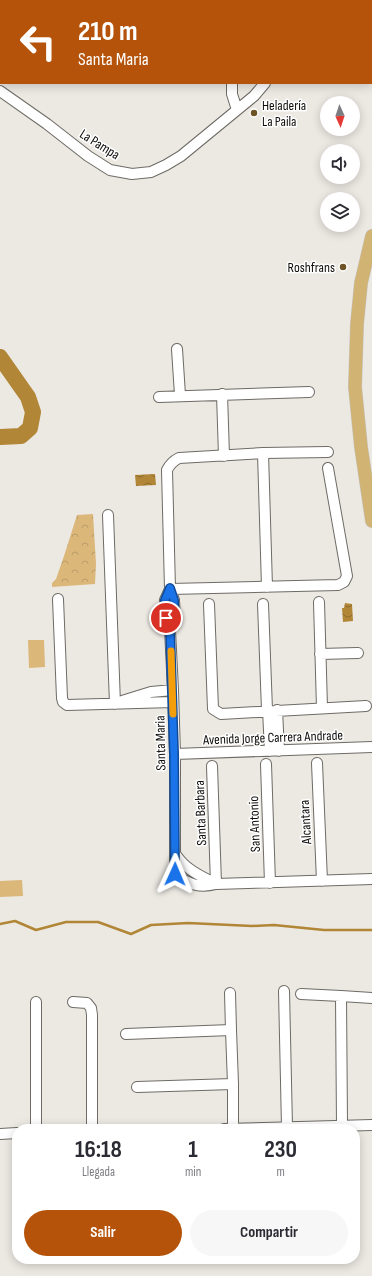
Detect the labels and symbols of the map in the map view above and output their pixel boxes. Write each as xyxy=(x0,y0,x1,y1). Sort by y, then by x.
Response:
north arrow xyxy=(320,96,360,136)
place label: Heladería La Paila xyxy=(262,97,306,130)
marker: Heladería La Paila xyxy=(249,108,259,118)
street label: La Pampa xyxy=(77,126,123,163)
place label: Roshfrans xyxy=(288,259,335,276)
marker: Roshfrans xyxy=(338,262,348,272)
pin xyxy=(149,601,183,635)
street label: Santa Maria xyxy=(152,715,169,771)
street label: Avenida Jorge Carrera Andrade xyxy=(202,727,343,748)
street label: Santa Barbara xyxy=(191,780,210,846)
street label: San Antonio xyxy=(245,795,264,852)
street label: Alcantara xyxy=(296,799,315,846)
position arrow xyxy=(154,853,196,895)

